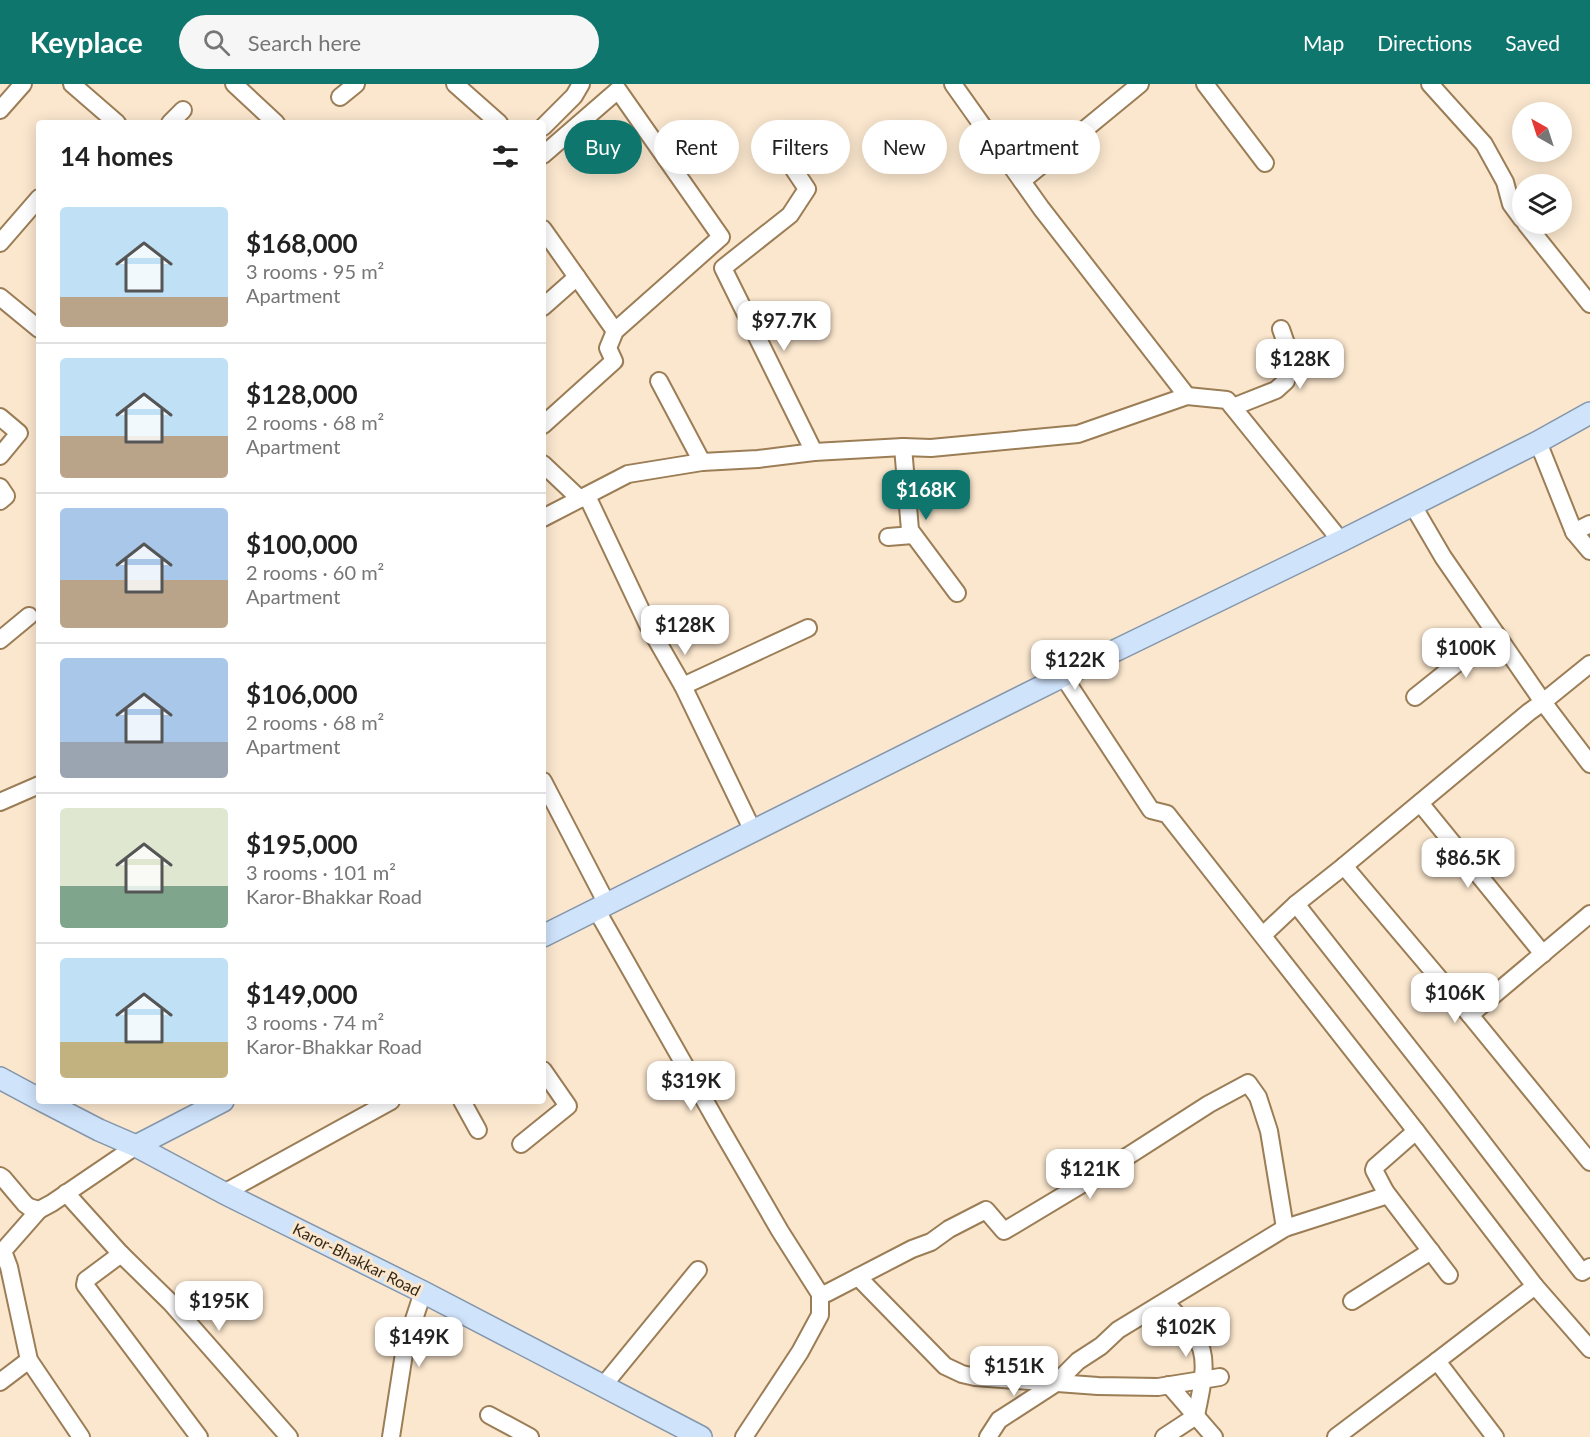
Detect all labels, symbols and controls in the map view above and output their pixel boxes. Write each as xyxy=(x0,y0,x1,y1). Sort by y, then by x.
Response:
search box xyxy=(179,15,599,69)
text: Keyplace xyxy=(30,25,143,59)
icon: search xyxy=(200,26,233,59)
text: Search here xyxy=(248,29,361,56)
text: Map xyxy=(1303,30,1344,55)
text: Directions xyxy=(1377,30,1472,55)
text: Saved xyxy=(1505,30,1560,55)
north arrow xyxy=(1512,102,1572,162)
map controls xyxy=(1512,102,1572,234)
chip: Buy xyxy=(564,120,642,174)
chip: Rent xyxy=(654,120,739,174)
chip: Filters xyxy=(751,120,850,174)
chip: New xyxy=(862,120,947,174)
chip: Apartment xyxy=(959,120,1100,174)
text: 14 homes xyxy=(60,140,173,172)
icon: filters xyxy=(489,140,522,173)
button: layers xyxy=(1512,174,1572,234)
text: $168,000 xyxy=(246,227,358,259)
icon: home xyxy=(108,231,180,303)
text: 3 rooms · 95 m² xyxy=(246,259,384,283)
text: Apartment xyxy=(246,283,340,307)
pin: $97.7K xyxy=(735,301,833,352)
text: $97.7K xyxy=(752,308,816,332)
pin: $128K xyxy=(1258,339,1342,390)
text: $128K xyxy=(1270,346,1330,370)
text: $128,000 xyxy=(246,378,358,410)
icon: home xyxy=(108,382,180,454)
text: 2 rooms · 68 m² xyxy=(246,410,384,434)
text: Apartment xyxy=(246,434,340,458)
pin: $168K xyxy=(884,470,968,521)
text: $168K xyxy=(896,477,956,501)
text: $100,000 xyxy=(246,528,358,560)
icon: home xyxy=(108,532,180,604)
text: 2 rooms · 60 m² xyxy=(246,560,384,584)
text: Apartment xyxy=(246,584,340,608)
pin: $128K xyxy=(643,605,727,656)
text: $128K xyxy=(655,612,715,636)
pin: $100K xyxy=(1424,628,1508,679)
text: $100K xyxy=(1436,635,1496,659)
pin: $122K xyxy=(1033,640,1117,691)
text: $122K xyxy=(1045,647,1105,671)
text: $106,000 xyxy=(246,678,358,710)
icon: home xyxy=(108,682,180,754)
text: 2 rooms · 68 m² xyxy=(246,710,384,734)
text: Apartment xyxy=(246,734,340,758)
text: $195,000 xyxy=(246,828,358,860)
icon: home xyxy=(108,832,180,904)
pin: $86.5K xyxy=(1419,838,1517,889)
text: $86.5K xyxy=(1436,845,1500,869)
text: 3 rooms · 101 m² xyxy=(246,860,396,884)
text: Karor-Bhakkar Road xyxy=(246,884,422,908)
pin: $106K xyxy=(1413,973,1497,1024)
text: $149,000 xyxy=(246,978,358,1010)
text: $106K xyxy=(1425,980,1485,1004)
icon: home xyxy=(108,982,180,1054)
text: 3 rooms · 74 m² xyxy=(246,1010,384,1034)
text: Karor-Bhakkar Road xyxy=(246,1034,422,1058)
pin: $319K xyxy=(649,1061,733,1112)
text: $319K xyxy=(661,1068,721,1092)
pin: $121K xyxy=(1048,1149,1132,1200)
text: $121K xyxy=(1060,1156,1120,1180)
street label: Karor-Bhakkar Road xyxy=(290,1219,424,1299)
pin: $195K xyxy=(177,1281,261,1332)
text: $195K xyxy=(189,1288,249,1312)
pin: $102K xyxy=(1144,1307,1228,1358)
text: $102K xyxy=(1156,1314,1216,1338)
pin: $149K xyxy=(377,1317,461,1368)
text: $149K xyxy=(389,1324,449,1348)
pin: $151K xyxy=(972,1346,1056,1397)
text: $151K xyxy=(984,1353,1044,1377)

